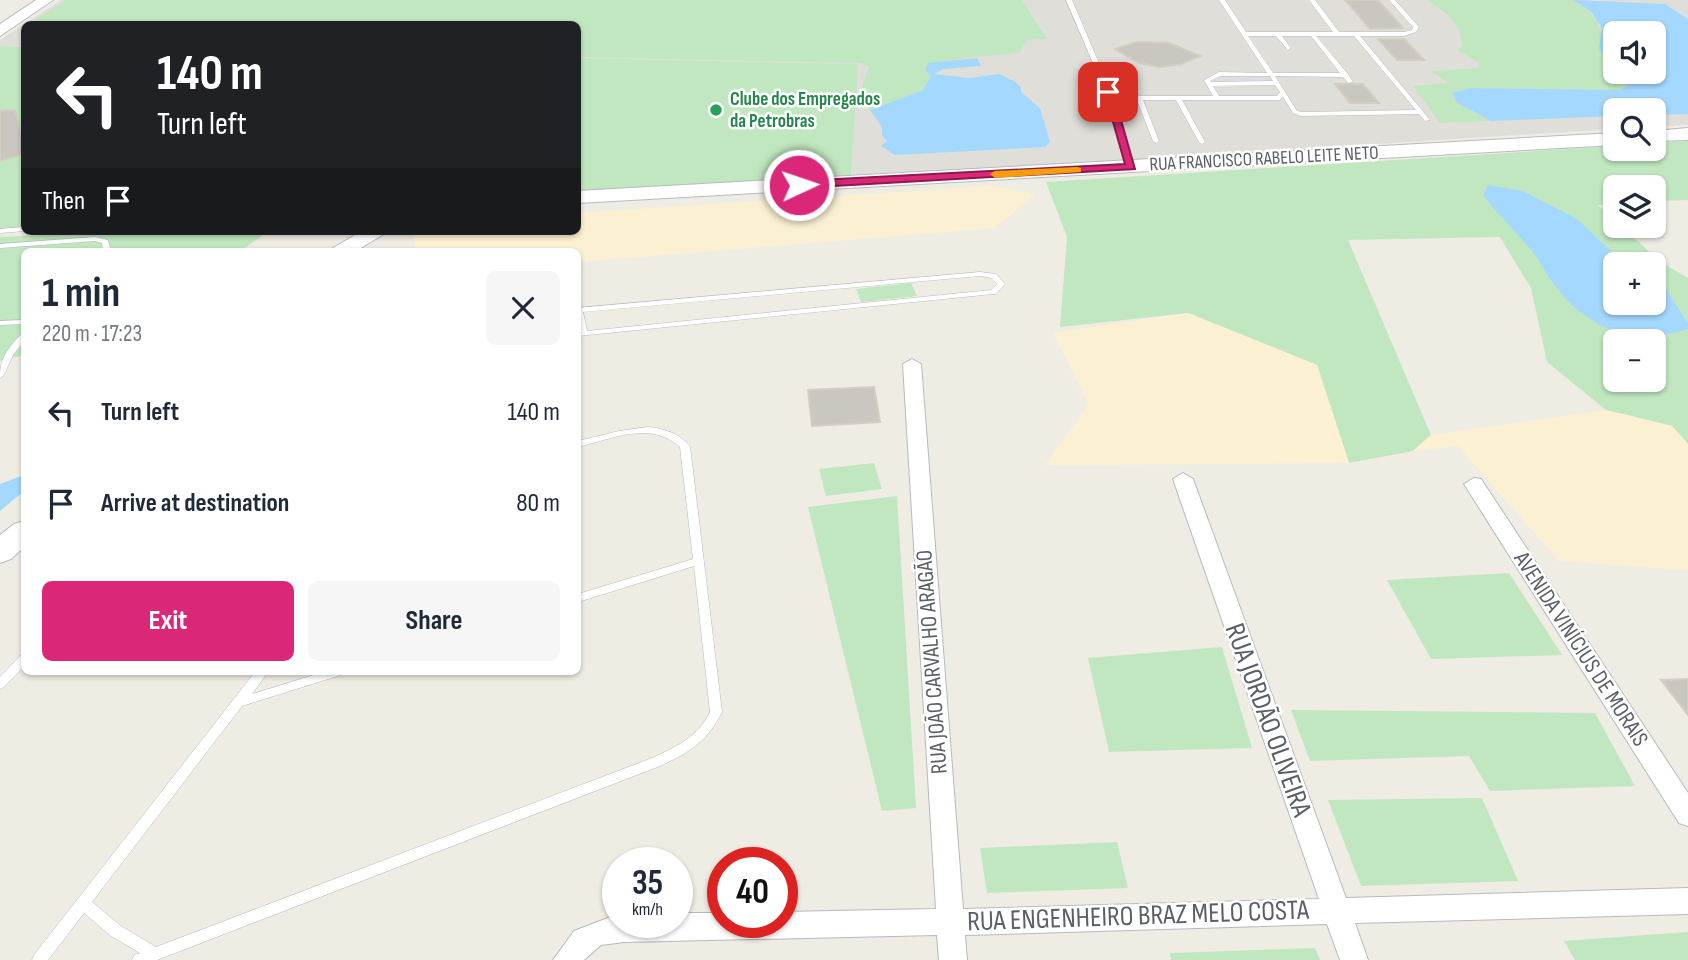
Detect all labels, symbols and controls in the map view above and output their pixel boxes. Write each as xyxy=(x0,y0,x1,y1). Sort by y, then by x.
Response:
map controls xyxy=(1603,21,1666,392)
button: sound xyxy=(1603,21,1666,84)
text: 140 m xyxy=(157,45,263,104)
icon: left xyxy=(42,49,133,140)
pin xyxy=(1078,62,1138,122)
icon: arrive xyxy=(1089,73,1127,111)
place label: Clube dos Empregados da Petrobras xyxy=(730,88,880,133)
button: search xyxy=(1603,98,1666,161)
marker: Clube dos Empregados da Petrobras xyxy=(708,102,724,118)
text: Turn left xyxy=(157,105,247,144)
street label: RUA FRANCISCO RABELO LEITE NETO xyxy=(1149,142,1379,176)
position arrow xyxy=(762,148,836,222)
button: layers xyxy=(1603,175,1666,238)
icon: arrive xyxy=(99,182,137,220)
text: Then xyxy=(42,186,85,217)
button: + xyxy=(1603,252,1666,315)
text: 1 min xyxy=(42,268,120,319)
button: close xyxy=(486,271,560,345)
text: 220 m · 17:23 xyxy=(42,320,142,348)
button: − xyxy=(1603,329,1666,392)
icon: left xyxy=(42,394,80,432)
text: Turn left xyxy=(101,397,179,428)
text: 140 m xyxy=(508,397,560,428)
icon: arrive xyxy=(42,485,80,523)
text: Arrive at destination xyxy=(101,488,289,519)
text: 80 m xyxy=(516,488,560,519)
street label: AVENIDA VINÍCIUS DE MORAIS xyxy=(1507,546,1654,751)
street label: RUA JOÃO CARVALHO ARAGÃO xyxy=(910,549,954,775)
button: Exit xyxy=(42,581,294,661)
button: Share xyxy=(308,581,560,661)
street label: RUA JORDÃO OLIVEIRA xyxy=(1218,619,1319,822)
speed limit sign: 40 xyxy=(707,847,798,938)
text: 35 xyxy=(632,862,663,905)
street label: RUA ENGENHEIRO BRAZ MELO COSTA xyxy=(967,894,1310,938)
text: km/h xyxy=(632,899,663,920)

